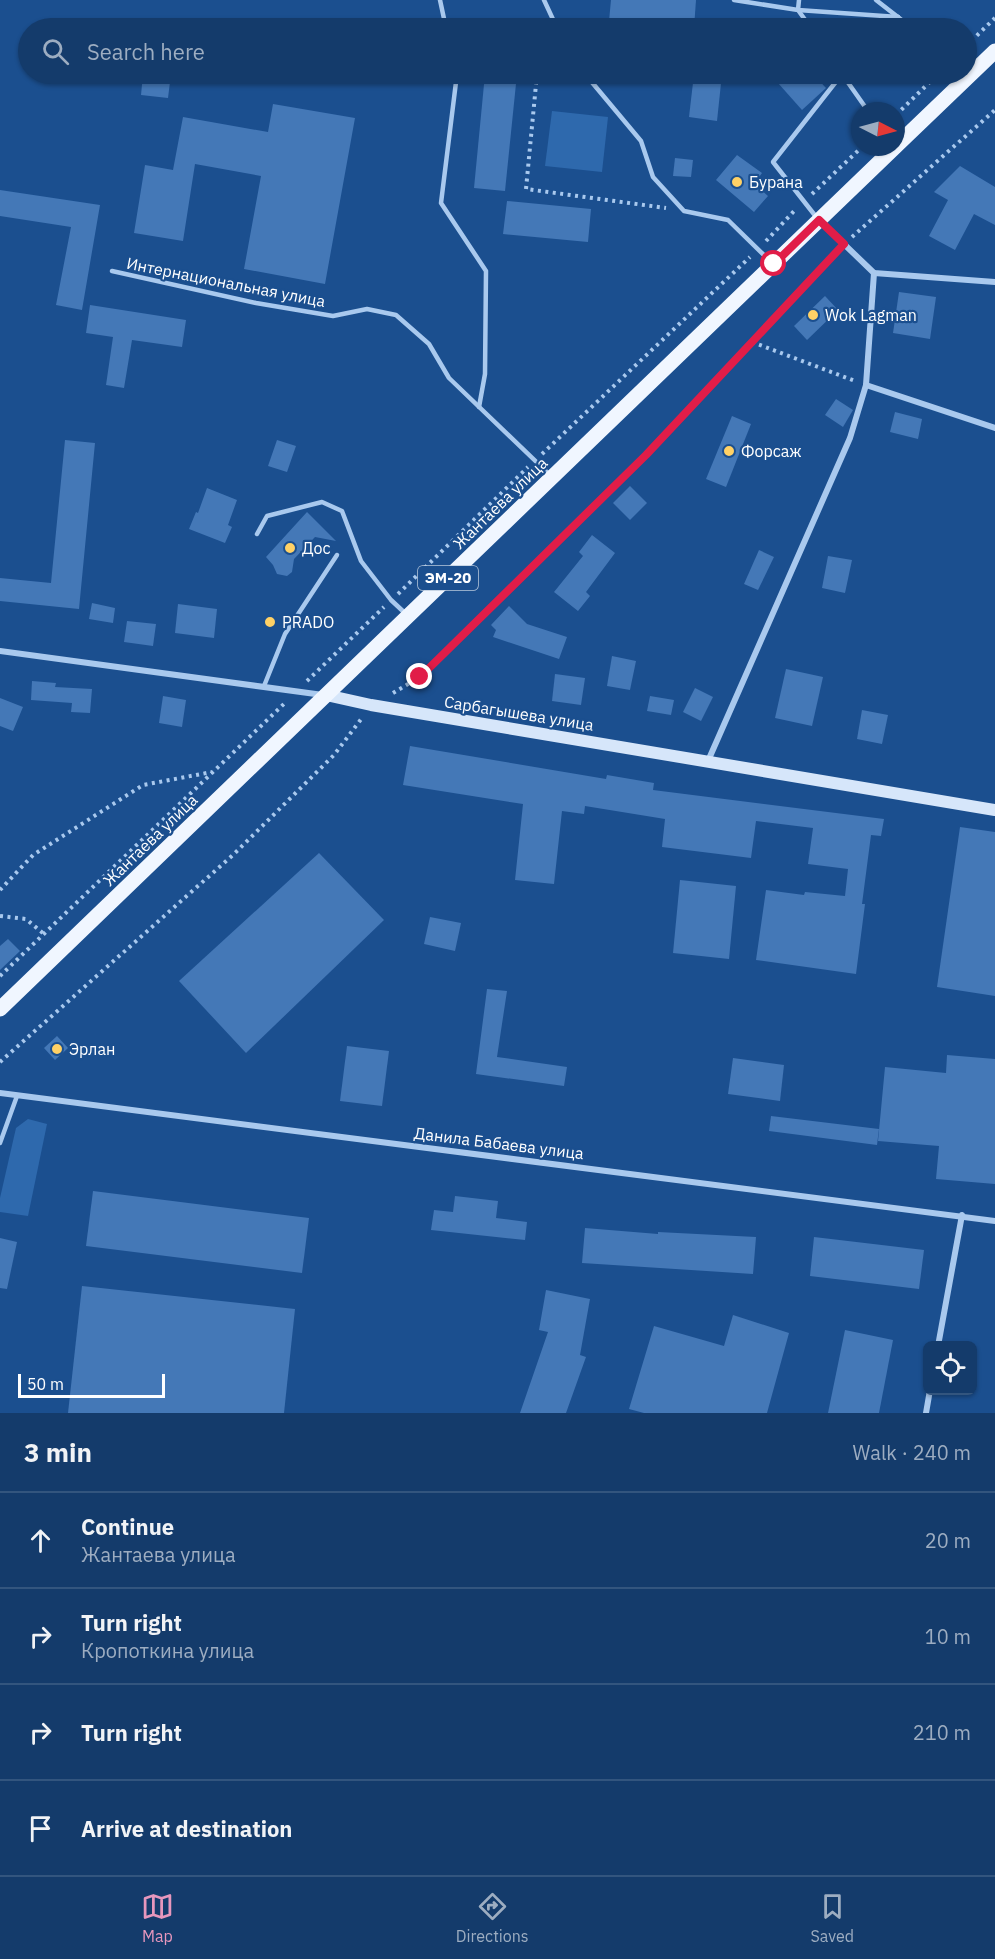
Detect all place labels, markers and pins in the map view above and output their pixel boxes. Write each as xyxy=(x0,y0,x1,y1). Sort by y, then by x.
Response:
place label: Бурана xyxy=(749,172,803,192)
marker: Бурана xyxy=(730,175,744,189)
place label: Wok Lagman xyxy=(825,305,917,325)
marker: Wok Lagman xyxy=(806,308,820,322)
place label: Форсаж xyxy=(741,441,802,461)
marker: Форсаж xyxy=(722,444,736,458)
place label: Дос xyxy=(302,538,331,558)
marker: Дос xyxy=(283,541,297,555)
place label: PRADO xyxy=(282,612,334,632)
marker: PRADO xyxy=(263,615,277,629)
place label: Эрлан xyxy=(69,1039,115,1059)
marker: Эрлан xyxy=(50,1042,64,1056)

